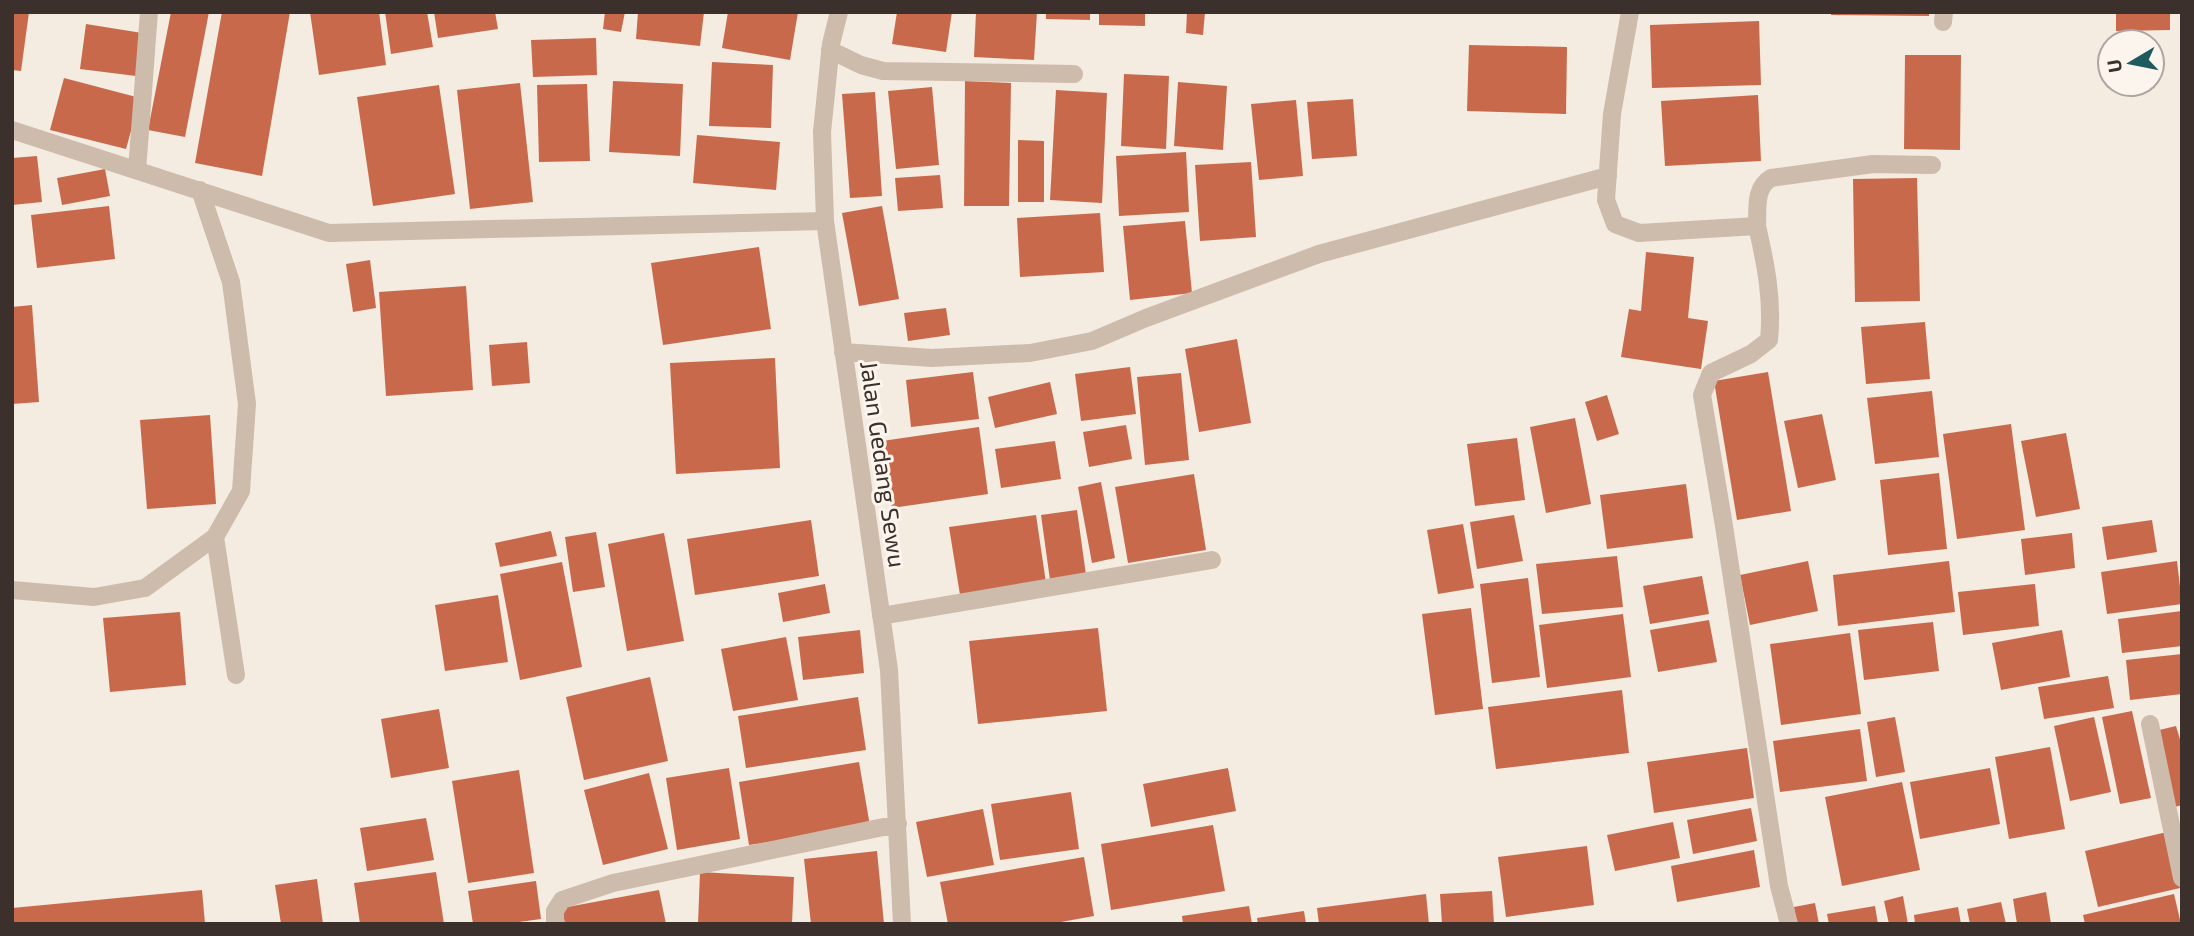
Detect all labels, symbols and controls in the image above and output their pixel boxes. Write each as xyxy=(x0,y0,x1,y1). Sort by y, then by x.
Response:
north arrow xyxy=(2096,28,2166,98)
text: U xyxy=(2101,58,2126,74)
street label: Jalan Gedang Sewu xyxy=(855,359,913,569)

